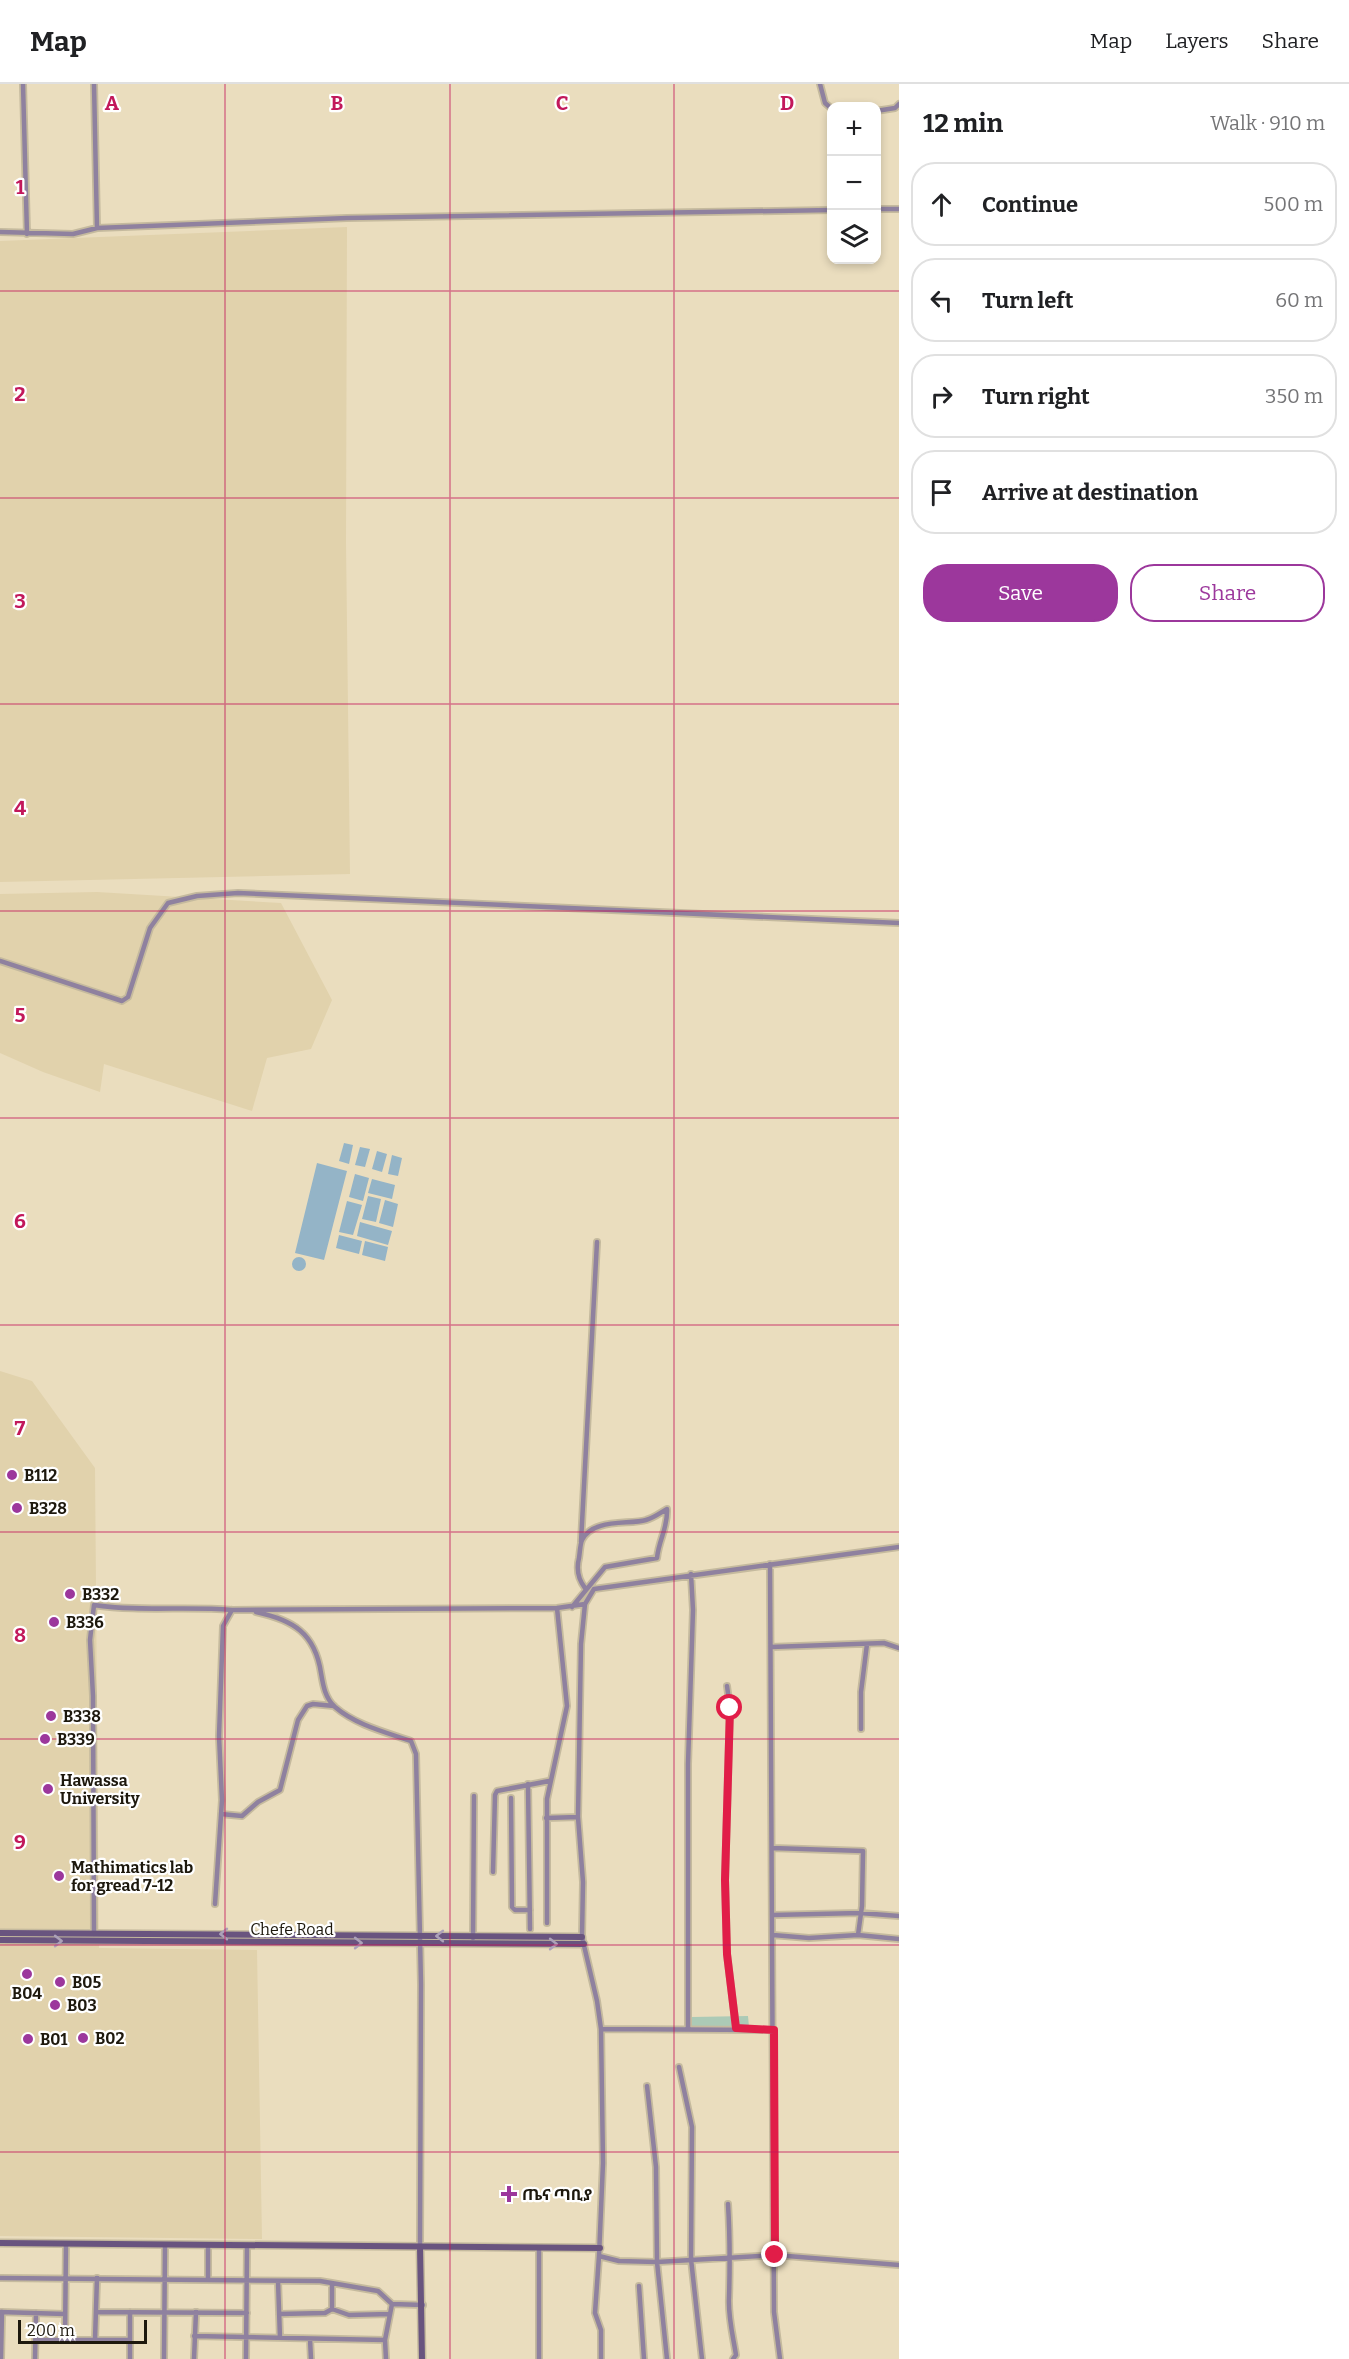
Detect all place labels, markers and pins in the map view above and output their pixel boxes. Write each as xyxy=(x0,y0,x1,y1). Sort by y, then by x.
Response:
place label: B112 xyxy=(24,1466,57,1485)
marker: B112 xyxy=(5,1468,19,1482)
place label: B328 xyxy=(29,1499,67,1518)
marker: B328 xyxy=(10,1501,24,1515)
place label: B332 xyxy=(82,1585,119,1604)
marker: B332 xyxy=(63,1587,77,1601)
place label: B336 xyxy=(66,1613,104,1632)
marker: B336 xyxy=(47,1615,61,1629)
place label: B338 xyxy=(63,1707,101,1726)
marker: B338 xyxy=(44,1709,58,1723)
place label: B339 xyxy=(57,1730,95,1749)
marker: B339 xyxy=(38,1732,52,1746)
place label: Hawassa University xyxy=(60,1771,140,1808)
marker: Hawassa University xyxy=(41,1782,55,1796)
place label: Mathimatics lab for gread 7-12 xyxy=(71,1858,193,1895)
marker: Mathimatics lab for gread 7-12 xyxy=(52,1869,66,1883)
marker: B04 xyxy=(20,1967,34,1981)
place label: B05 xyxy=(72,1973,102,1992)
marker: B05 xyxy=(53,1975,67,1989)
place label: B04 xyxy=(12,1984,42,2003)
place label: B03 xyxy=(67,1996,97,2015)
marker: B03 xyxy=(48,1998,62,2012)
place label: B02 xyxy=(95,2029,125,2048)
place label: B01 xyxy=(40,2030,67,2049)
marker: B02 xyxy=(76,2031,90,2045)
marker: B01 xyxy=(21,2032,35,2046)
marker: ጤና ጣቢያ xyxy=(500,2185,518,2203)
place label: ጤና ጣቢያ xyxy=(522,2185,592,2204)

